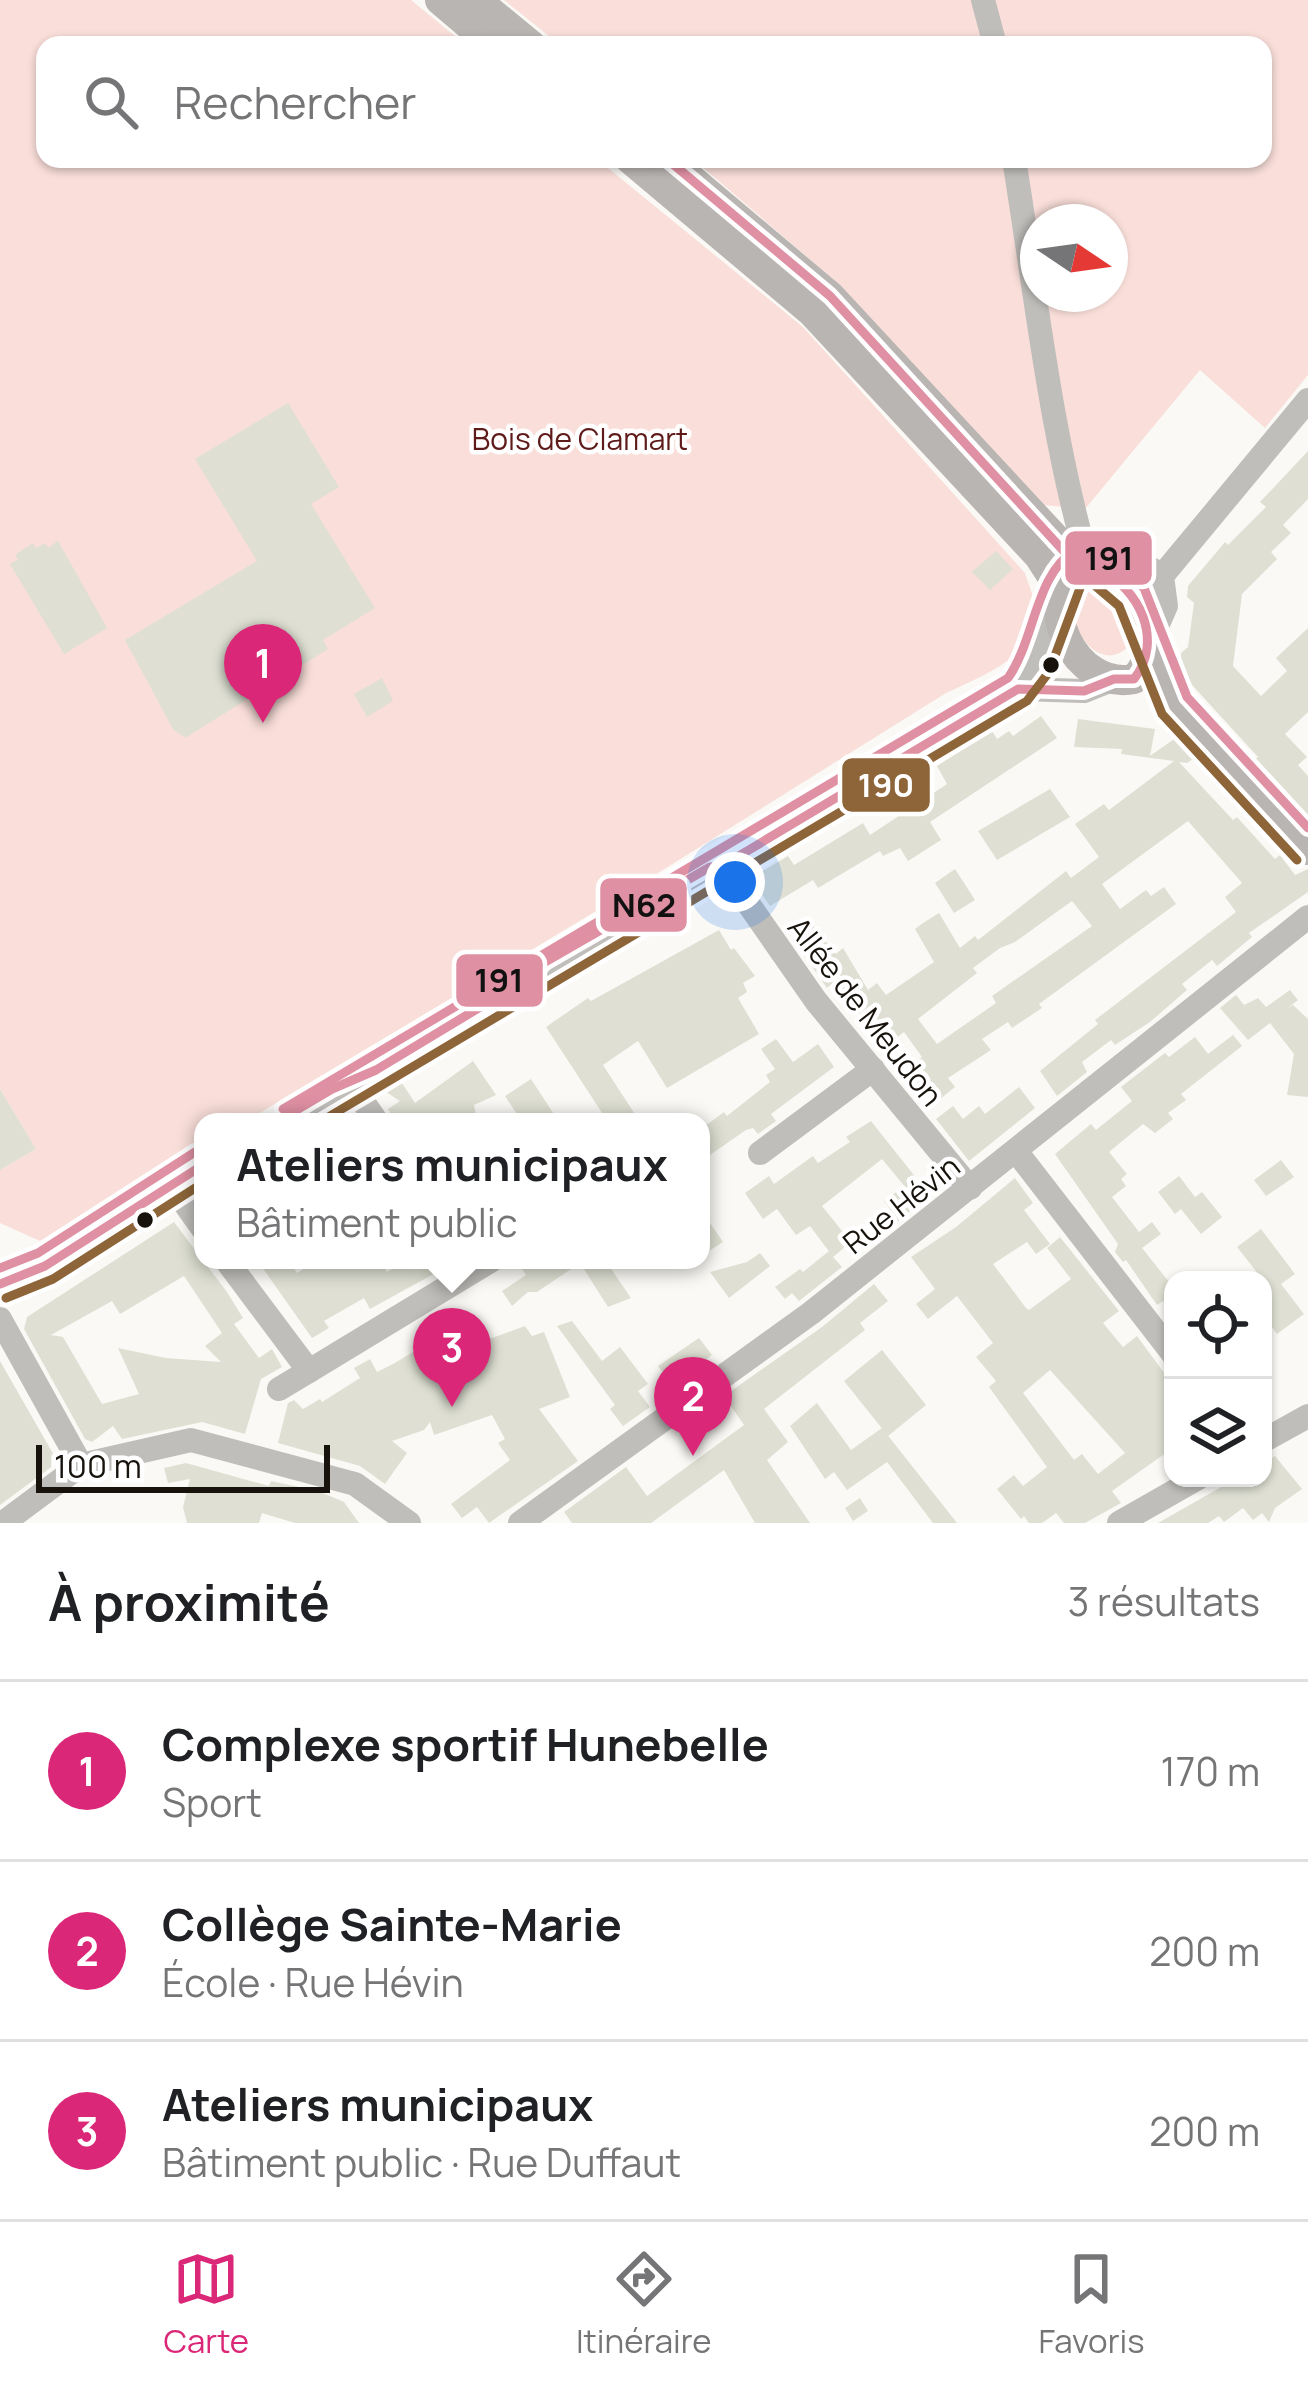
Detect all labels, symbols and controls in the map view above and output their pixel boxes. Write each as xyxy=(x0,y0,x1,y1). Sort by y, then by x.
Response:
search box xyxy=(36,36,1272,168)
icon: search xyxy=(78,69,144,135)
text: Rechercher xyxy=(174,71,417,133)
north arrow xyxy=(1020,204,1128,312)
park label: Bois de Clamart xyxy=(472,418,688,459)
line badge: 191 xyxy=(1063,529,1154,587)
text: 191 xyxy=(1084,535,1134,580)
pin: 1 xyxy=(224,624,302,723)
unlabelled marker xyxy=(1040,654,1062,676)
line badge: 190 xyxy=(840,756,932,814)
text: 190 xyxy=(858,762,914,807)
your location xyxy=(705,852,765,912)
line badge: N62 xyxy=(598,876,689,934)
text: N62 xyxy=(612,882,676,927)
street label: Allée de Meudon xyxy=(779,908,953,1114)
line badge: 191 xyxy=(454,952,545,1009)
text: 191 xyxy=(474,957,524,1002)
popup xyxy=(194,1113,710,1269)
text: Ateliers municipaux xyxy=(236,1133,668,1195)
street label: Rue Hévin xyxy=(834,1145,968,1263)
text: Bâtiment public xyxy=(236,1195,518,1249)
unlabelled marker xyxy=(134,1209,156,1231)
map controls xyxy=(1164,1271,1272,1487)
button: locate xyxy=(1164,1271,1272,1379)
pin: 3 xyxy=(413,1308,491,1407)
pin: 2 xyxy=(654,1357,732,1456)
button: layers xyxy=(1164,1379,1272,1487)
scale bar xyxy=(36,1439,330,1492)
text: 100 m xyxy=(54,1443,142,1488)
text: À proximité xyxy=(48,1567,330,1636)
text: 3 résultats xyxy=(1068,1574,1260,1628)
text: Complexe sportif Hunebelle xyxy=(162,1713,769,1775)
text: 1 xyxy=(78,1744,96,1798)
text: 170 m xyxy=(1161,1744,1260,1798)
text: Sport xyxy=(162,1775,262,1829)
text: Collège Sainte-Marie xyxy=(162,1893,622,1955)
text: 2 xyxy=(75,1924,99,1978)
text: 200 m xyxy=(1149,1924,1260,1978)
text: École · Rue Hévin xyxy=(162,1955,464,2009)
text: Ateliers municipaux xyxy=(162,2073,593,2135)
text: 3 xyxy=(76,2104,98,2158)
text: 200 m xyxy=(1149,2104,1260,2158)
text: Bâtiment public · Rue Duffaut xyxy=(162,2135,681,2189)
tab: Carte xyxy=(163,2246,249,2363)
tab: Itinéraire xyxy=(576,2246,712,2363)
tab: Favoris xyxy=(1038,2246,1145,2363)

